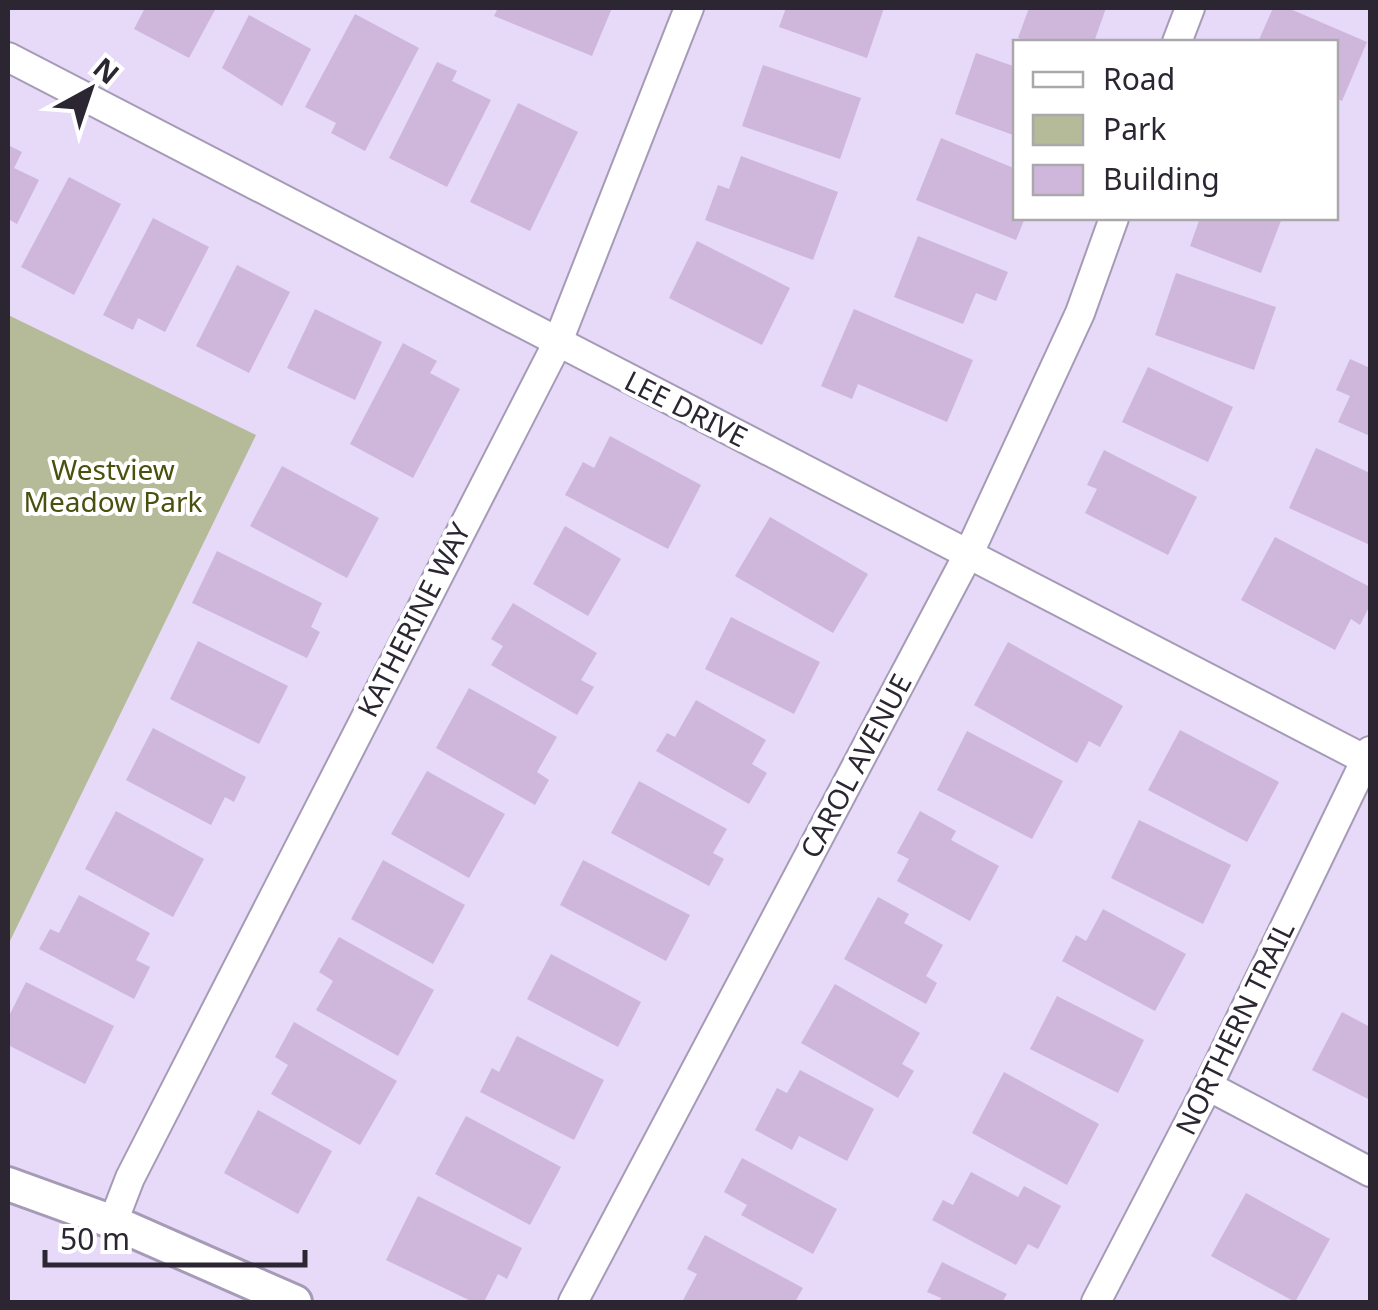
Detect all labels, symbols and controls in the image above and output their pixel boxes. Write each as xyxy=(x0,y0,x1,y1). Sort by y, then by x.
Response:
north arrow xyxy=(40,40,140,140)
legend xyxy=(1013,40,1338,220)
text: N xyxy=(86,48,128,92)
text: Road xyxy=(1103,58,1175,99)
text: Park xyxy=(1103,108,1166,149)
text: Building xyxy=(1103,158,1220,199)
street label: LEE DRIVE xyxy=(619,361,754,455)
park label: Westview Meadow Park xyxy=(24,450,203,520)
street label: KATHERINE WAY xyxy=(348,516,478,723)
street label: CAROL AVENUE xyxy=(791,667,920,864)
street label: NORTHERN TRAIL xyxy=(1166,914,1302,1141)
scale bar xyxy=(45,1205,305,1267)
text: 50 m xyxy=(60,1218,130,1259)

